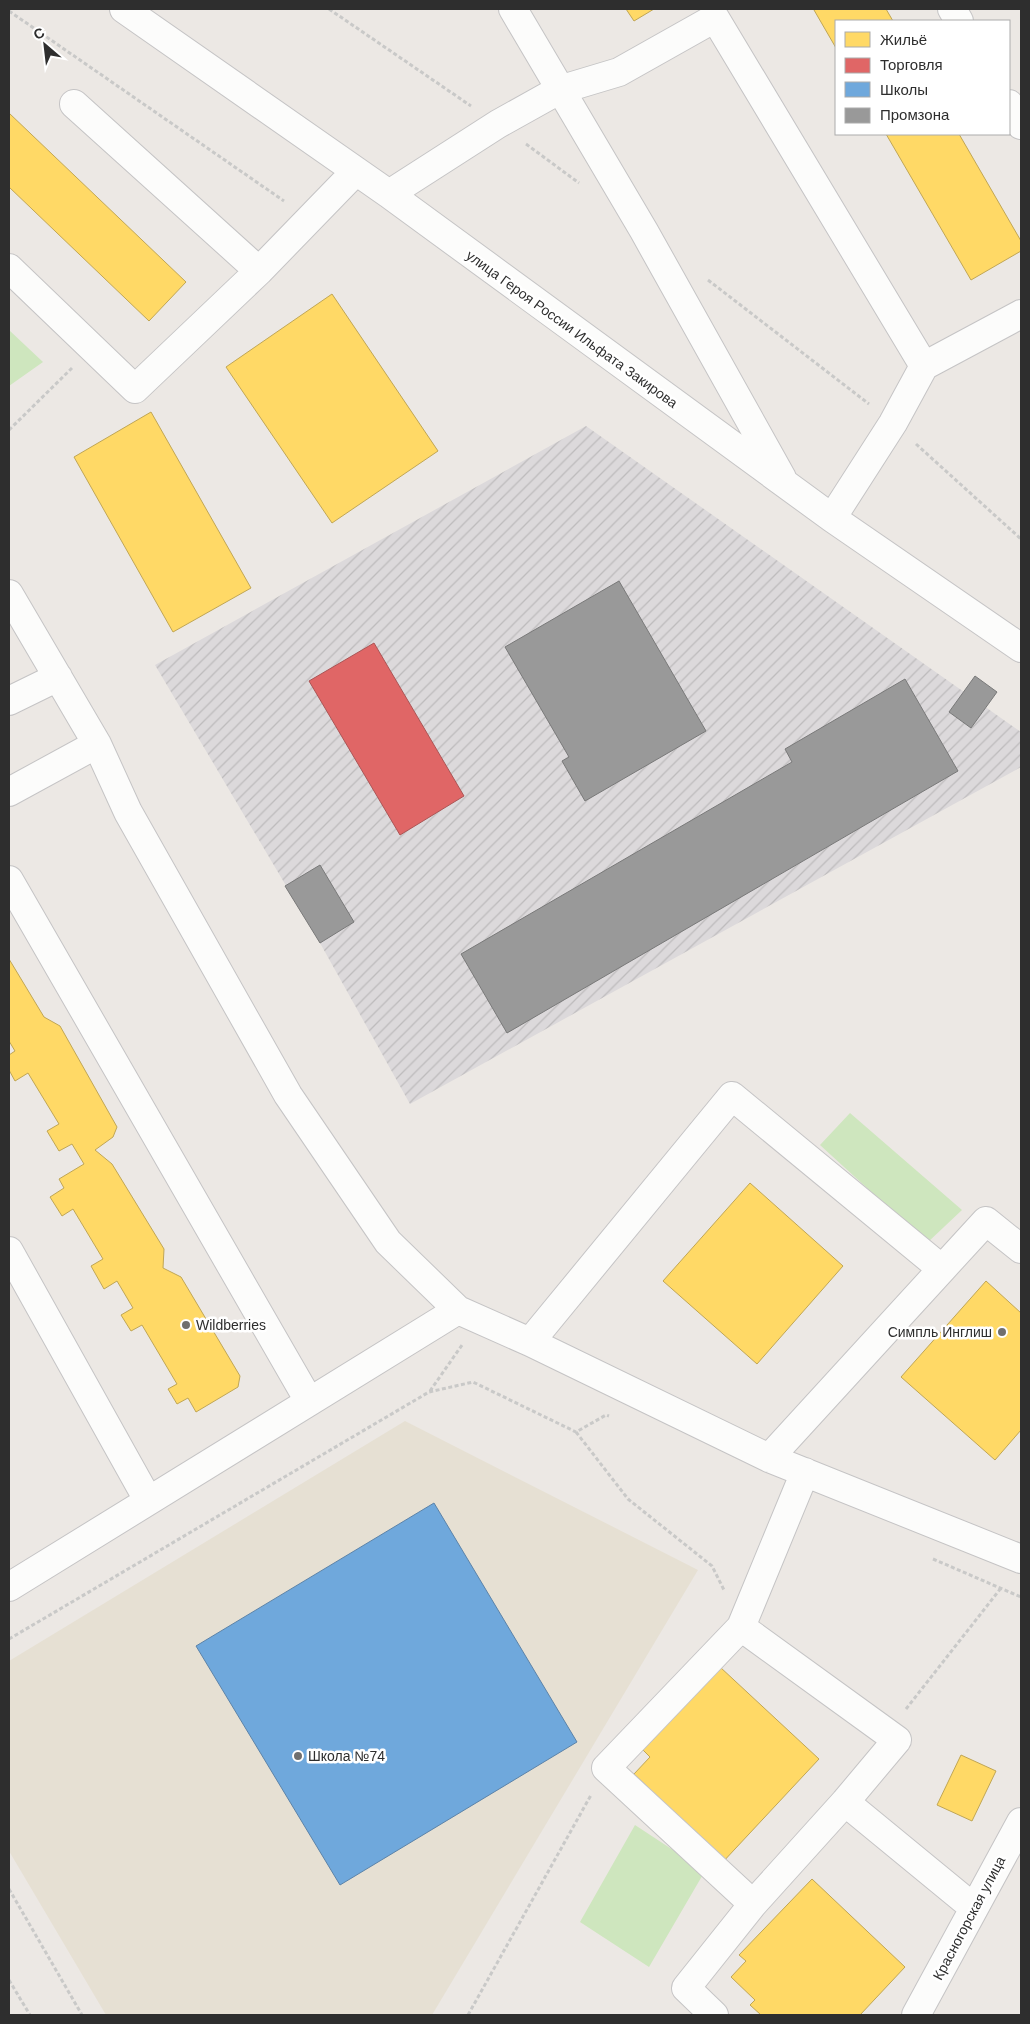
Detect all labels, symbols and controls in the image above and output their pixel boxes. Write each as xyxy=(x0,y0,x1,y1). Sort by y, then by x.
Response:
north arrow xyxy=(20,20,70,70)
legend xyxy=(835,20,1010,135)
text: С xyxy=(31,24,47,43)
text: Жильё xyxy=(880,31,927,48)
text: Торговля xyxy=(880,56,943,73)
text: Школы xyxy=(880,81,928,98)
text: Промзона xyxy=(880,106,950,123)
street label: улица Героя России Ильфата Закирова xyxy=(463,247,681,411)
place label: Wildberries xyxy=(196,1317,266,1333)
marker: Wildberries xyxy=(180,1319,192,1331)
place label: Симпль Инглиш xyxy=(888,1324,992,1340)
marker: Симпль Инглиш xyxy=(996,1326,1008,1338)
place label: Школа №74 xyxy=(308,1748,385,1764)
marker: Школа №74 xyxy=(292,1750,304,1762)
street label: Красногорская улица xyxy=(930,1853,1009,1983)

